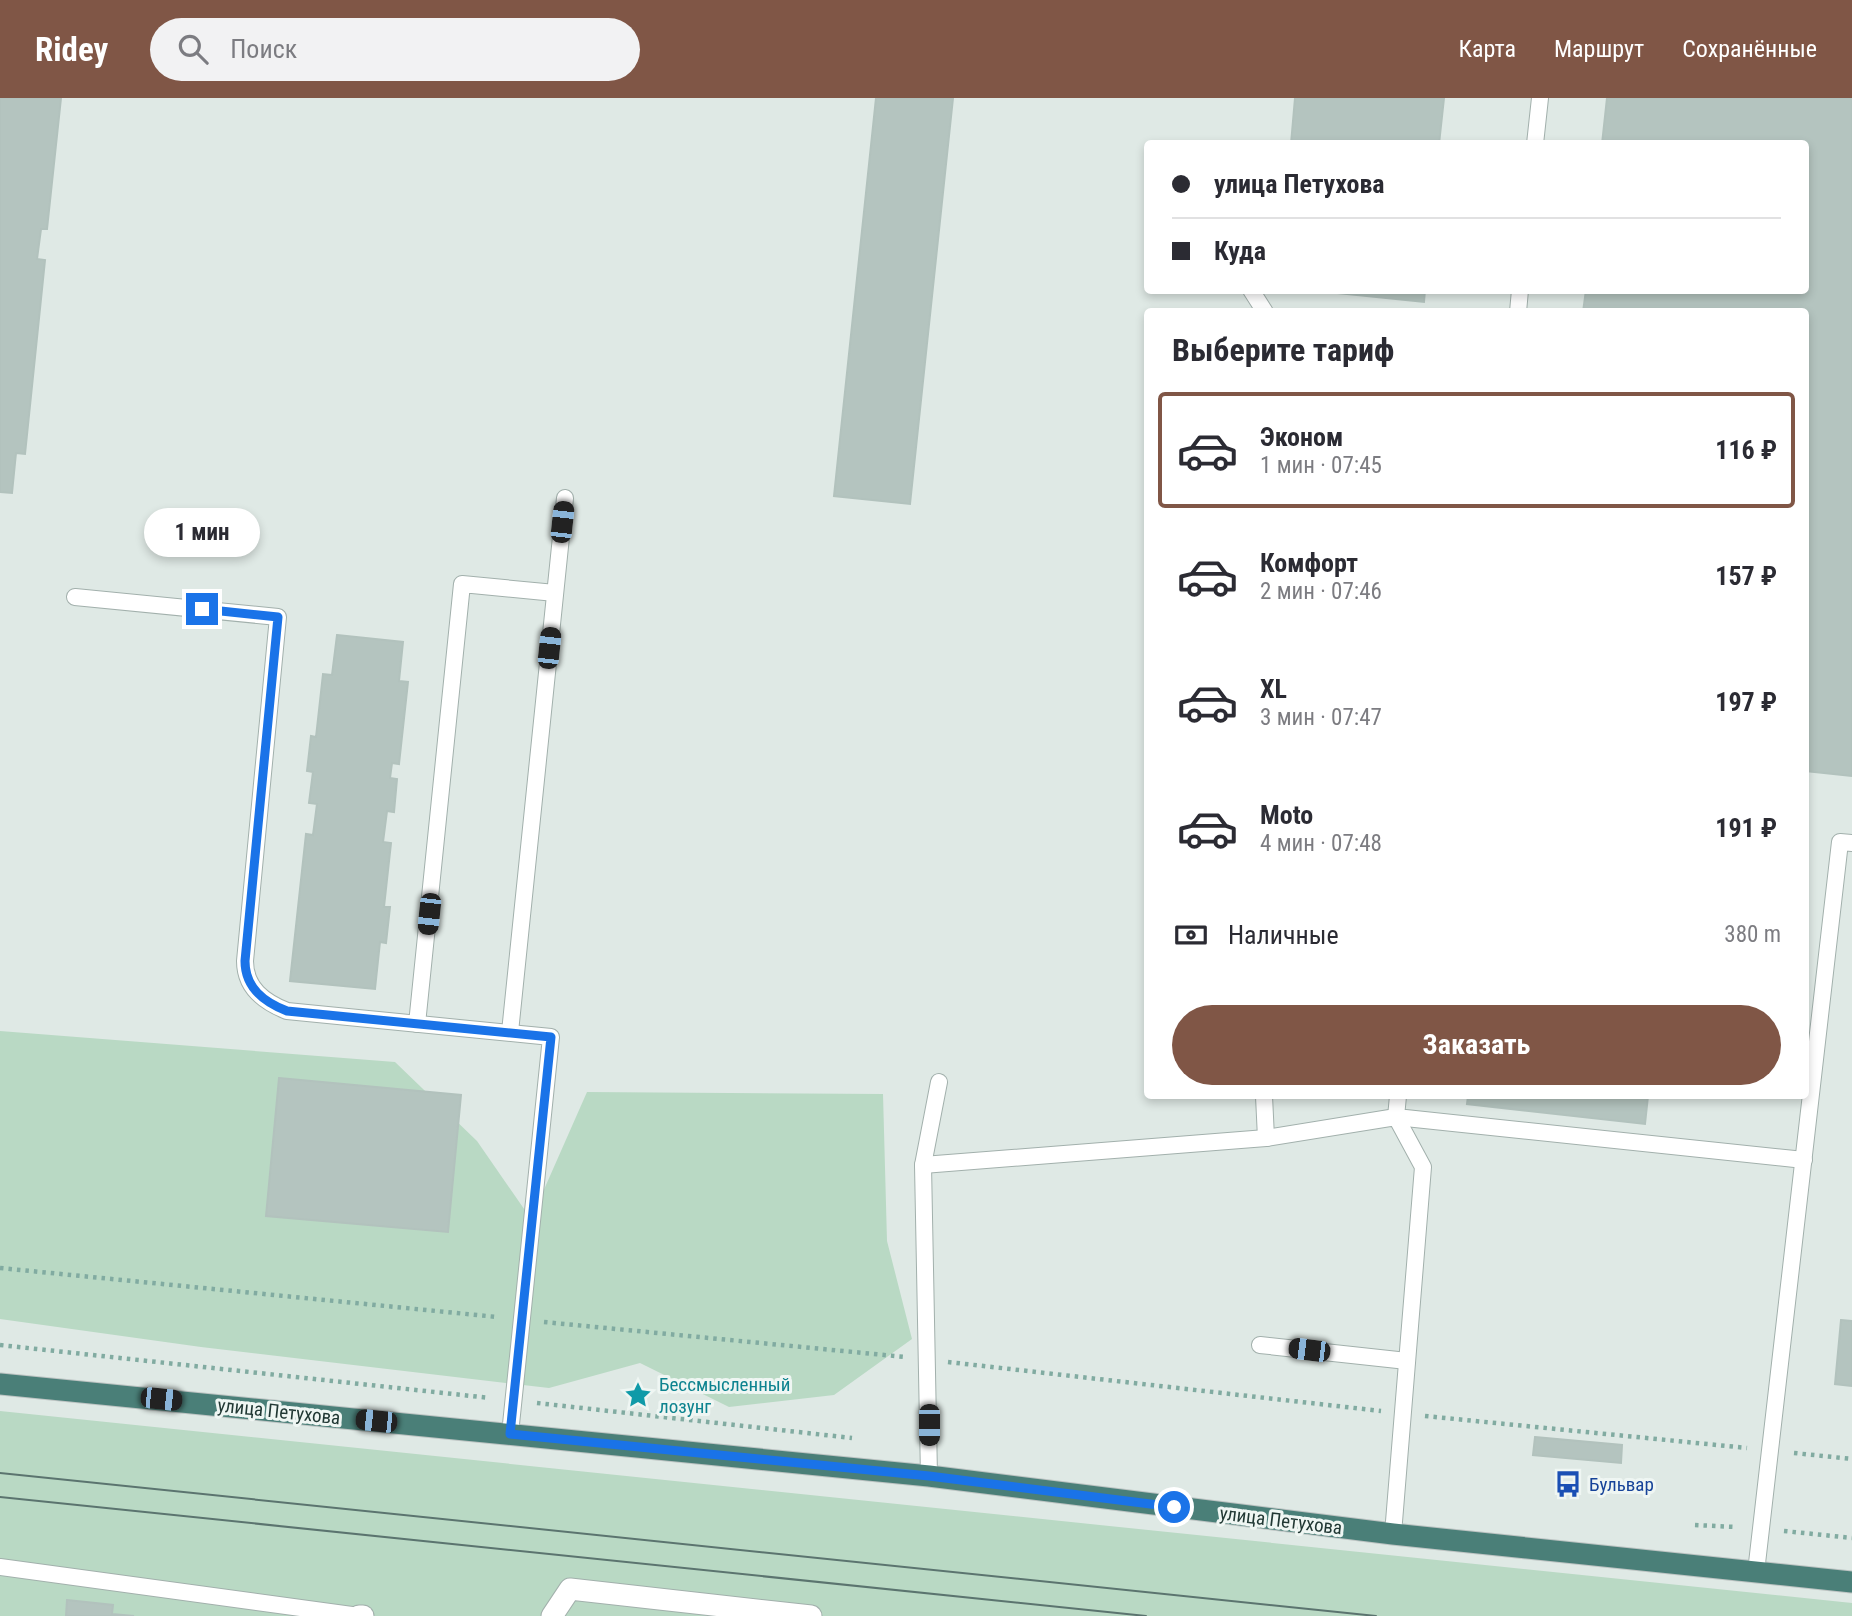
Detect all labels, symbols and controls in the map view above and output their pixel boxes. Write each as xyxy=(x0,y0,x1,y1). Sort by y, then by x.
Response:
search box xyxy=(150,18,640,81)
text: Ridey xyxy=(35,30,108,69)
icon: search xyxy=(174,30,212,68)
text: Поиск xyxy=(230,34,297,64)
text: Карта xyxy=(1459,35,1516,63)
text: Маршрут xyxy=(1554,35,1644,63)
text: Сохранённые xyxy=(1682,35,1817,63)
text: улица Петухова xyxy=(1214,169,1385,199)
text: Куда xyxy=(1214,236,1266,266)
text: Выберите тариф xyxy=(1172,331,1394,369)
icon: car xyxy=(1176,419,1239,482)
text: Эконом xyxy=(1260,422,1343,452)
text: 116 ₽ xyxy=(1715,435,1777,465)
text: 1 мин · 07:45 xyxy=(1260,452,1382,479)
car xyxy=(550,500,575,544)
callout: 1 мин xyxy=(144,508,260,556)
text: 1 мин xyxy=(174,519,230,546)
icon: car xyxy=(1176,545,1239,608)
text: Комфорт xyxy=(1260,548,1358,578)
text: 157 ₽ xyxy=(1715,561,1777,591)
text: 2 мин · 07:46 xyxy=(1260,578,1382,605)
route end xyxy=(186,593,218,625)
car xyxy=(537,626,562,670)
icon: car xyxy=(1176,671,1239,734)
text: XL xyxy=(1260,674,1287,704)
text: 197 ₽ xyxy=(1715,687,1777,717)
text: 3 мин · 07:47 xyxy=(1260,704,1382,731)
icon: car xyxy=(1176,797,1239,860)
text: Moto xyxy=(1260,800,1313,830)
text: 191 ₽ xyxy=(1715,813,1777,843)
text: 4 мин · 07:48 xyxy=(1260,830,1382,857)
car xyxy=(417,892,442,936)
icon: cash xyxy=(1172,916,1210,954)
text: Наличные xyxy=(1228,920,1339,950)
text: 380 m xyxy=(1724,921,1781,948)
button: Заказать xyxy=(1172,1005,1781,1085)
car xyxy=(1287,1337,1332,1363)
place label: Бессмысленный лозунг xyxy=(659,1373,790,1418)
place icon: Бессмысленный лозунг xyxy=(623,1380,653,1410)
car xyxy=(140,1386,183,1412)
street label: улица Петухова xyxy=(216,1394,342,1429)
car xyxy=(919,1404,940,1446)
car xyxy=(355,1408,398,1434)
bus stop icon: Бульвар xyxy=(1553,1469,1583,1499)
place label: Бульвар xyxy=(1589,1473,1654,1496)
route start xyxy=(1158,1491,1190,1523)
street label: улица Петухова xyxy=(1218,1502,1344,1539)

